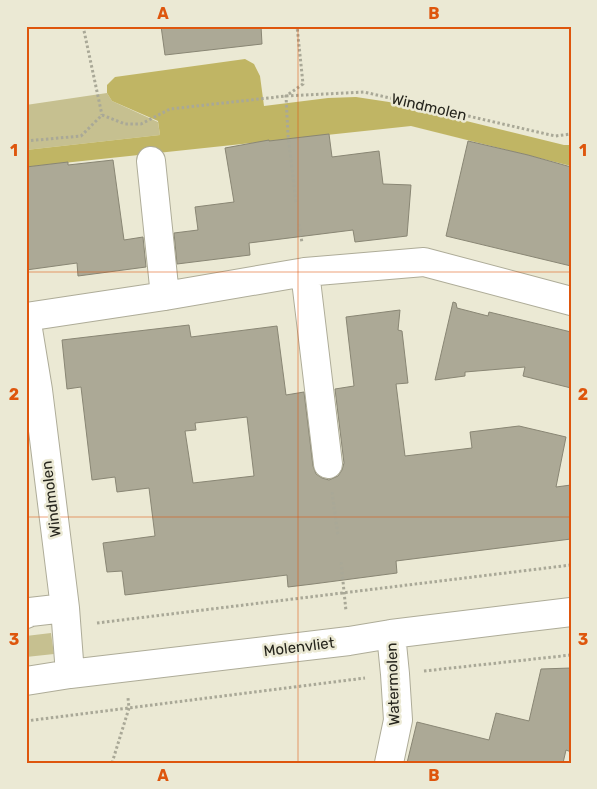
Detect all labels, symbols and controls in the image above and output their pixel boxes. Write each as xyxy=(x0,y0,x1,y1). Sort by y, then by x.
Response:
text: A xyxy=(157,4,169,23)
text: B xyxy=(428,4,440,23)
street label: Windmolen xyxy=(390,90,468,124)
text: 1 xyxy=(10,141,18,160)
text: 1 xyxy=(579,141,587,160)
text: 2 xyxy=(9,385,19,404)
text: 2 xyxy=(578,385,588,404)
street label: Windmolen xyxy=(37,460,65,538)
text: 3 xyxy=(9,630,19,649)
text: 3 xyxy=(578,630,588,649)
street label: Molenvliet xyxy=(263,634,336,660)
street label: Watermolen xyxy=(383,642,403,726)
text: A xyxy=(157,766,169,785)
text: B xyxy=(428,766,440,785)

